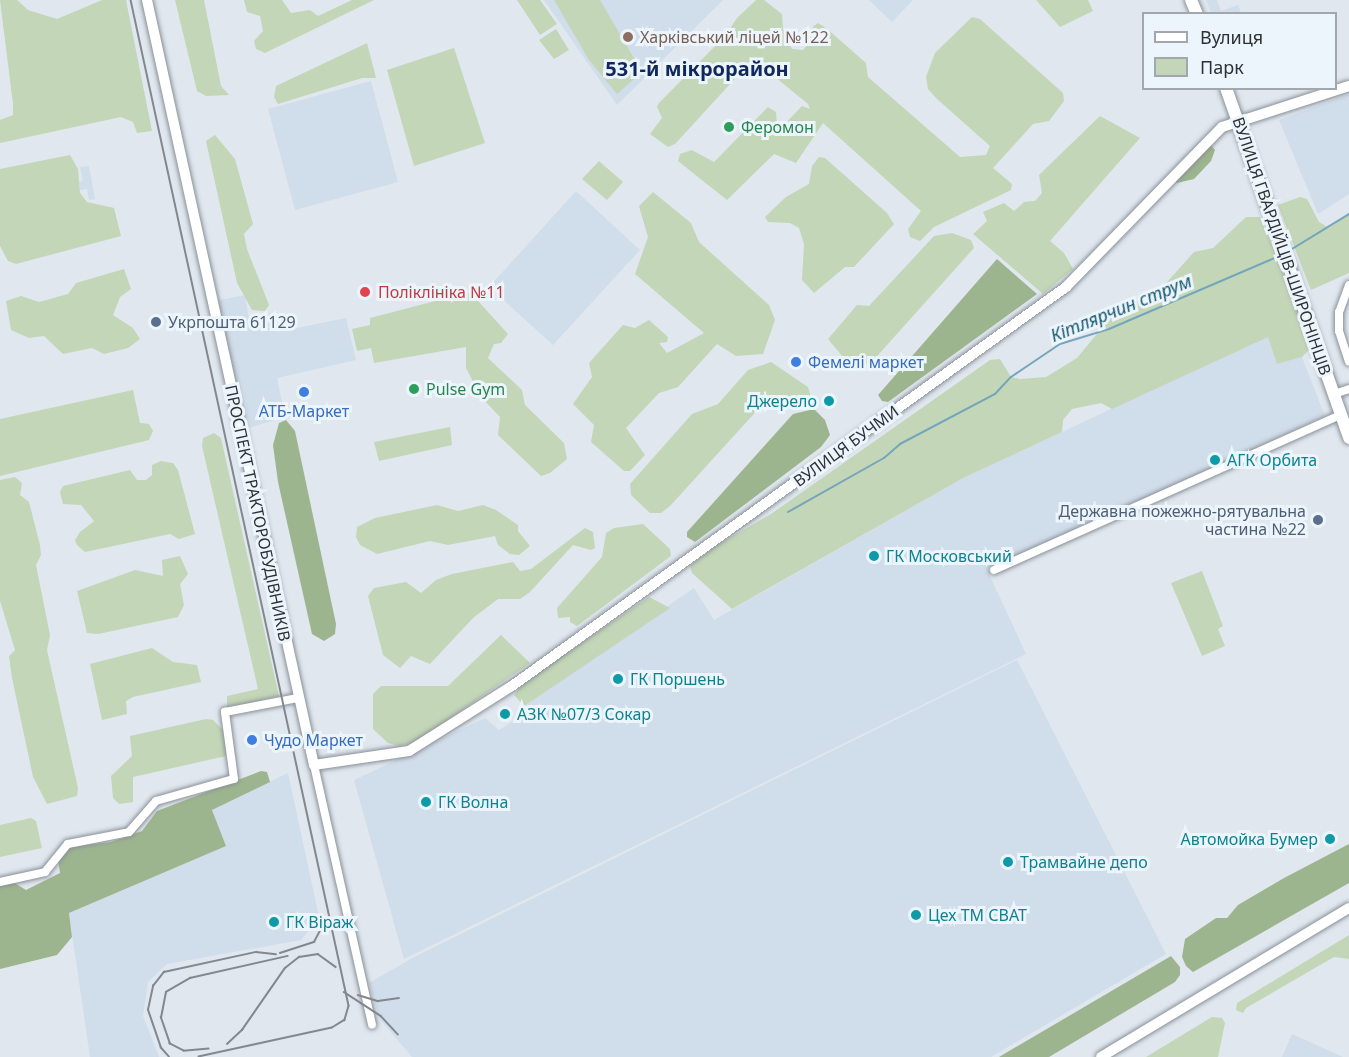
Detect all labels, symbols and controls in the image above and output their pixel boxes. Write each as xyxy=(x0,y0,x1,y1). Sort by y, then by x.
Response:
legend xyxy=(1142,12,1337,90)
text: Вулиця xyxy=(1200,25,1263,49)
place label: Харківський ліцей №122 xyxy=(640,27,829,47)
marker: Харківський ліцей №122 xyxy=(621,30,635,44)
text: Парк xyxy=(1200,55,1244,79)
district label: 531-й мікрорайон xyxy=(605,56,789,80)
street label: ВУЛИЦЯ ГВАРДІЙЦІВ-ШИРОНІНЦІВ xyxy=(1229,114,1335,378)
place label: Феромон xyxy=(741,117,814,137)
marker: Феромон xyxy=(722,120,736,134)
water label: Кітлярчин струм xyxy=(1047,270,1195,346)
place label: Поліклініка №11 xyxy=(378,282,505,302)
marker: Поліклініка №11 xyxy=(356,283,374,301)
place label: Укрпошта 61129 xyxy=(168,312,296,332)
marker: Укрпошта 61129 xyxy=(149,315,163,329)
place label: Фемелі маркет xyxy=(808,352,924,372)
marker: Фемелі маркет xyxy=(789,355,803,369)
place label: Pulse Gym xyxy=(426,379,505,399)
marker: Pulse Gym xyxy=(407,382,421,396)
street label: ПРОСПЕКТ ТРАКТОРОБУДІВНИКІВ xyxy=(221,383,295,643)
marker: АТБ-Маркет xyxy=(297,385,311,399)
place label: Джерело xyxy=(747,391,817,411)
marker: Джерело xyxy=(822,394,836,408)
place label: АТБ-Маркет xyxy=(259,401,349,421)
street label: ВУЛИЦЯ БУЧМИ xyxy=(790,401,902,491)
place label: АГК Орбита xyxy=(1227,450,1317,470)
marker: АГК Орбита xyxy=(1208,453,1222,467)
place label: Державна пожежно-рятувальна частина №22 xyxy=(1059,501,1306,539)
marker: Державна пожежно-рятувальна частина №22 xyxy=(1311,513,1325,527)
place label: ГК Московський xyxy=(886,546,1012,566)
marker: ГК Московський xyxy=(867,549,881,563)
place label: ГК Поршень xyxy=(630,669,725,689)
marker: ГК Поршень xyxy=(611,672,625,686)
place label: АЗК №07/3 Сокар xyxy=(517,704,651,724)
marker: АЗК №07/3 Сокар xyxy=(498,707,512,721)
place label: Чудо Маркет xyxy=(264,730,363,750)
marker: Чудо Маркет xyxy=(245,733,259,747)
place label: ГК Волна xyxy=(438,792,508,812)
marker: ГК Волна xyxy=(419,795,433,809)
place label: Автомойка Бумер xyxy=(1181,829,1318,849)
marker: Автомойка Бумер xyxy=(1323,832,1337,846)
place label: Трамвайне депо xyxy=(1020,852,1148,872)
marker: Трамвайне депо xyxy=(1001,855,1015,869)
place label: Цех ТМ СВАТ xyxy=(928,905,1027,925)
marker: Цех ТМ СВАТ xyxy=(909,908,923,922)
place label: ГК Віраж xyxy=(286,912,353,932)
marker: ГК Віраж xyxy=(267,915,281,929)

